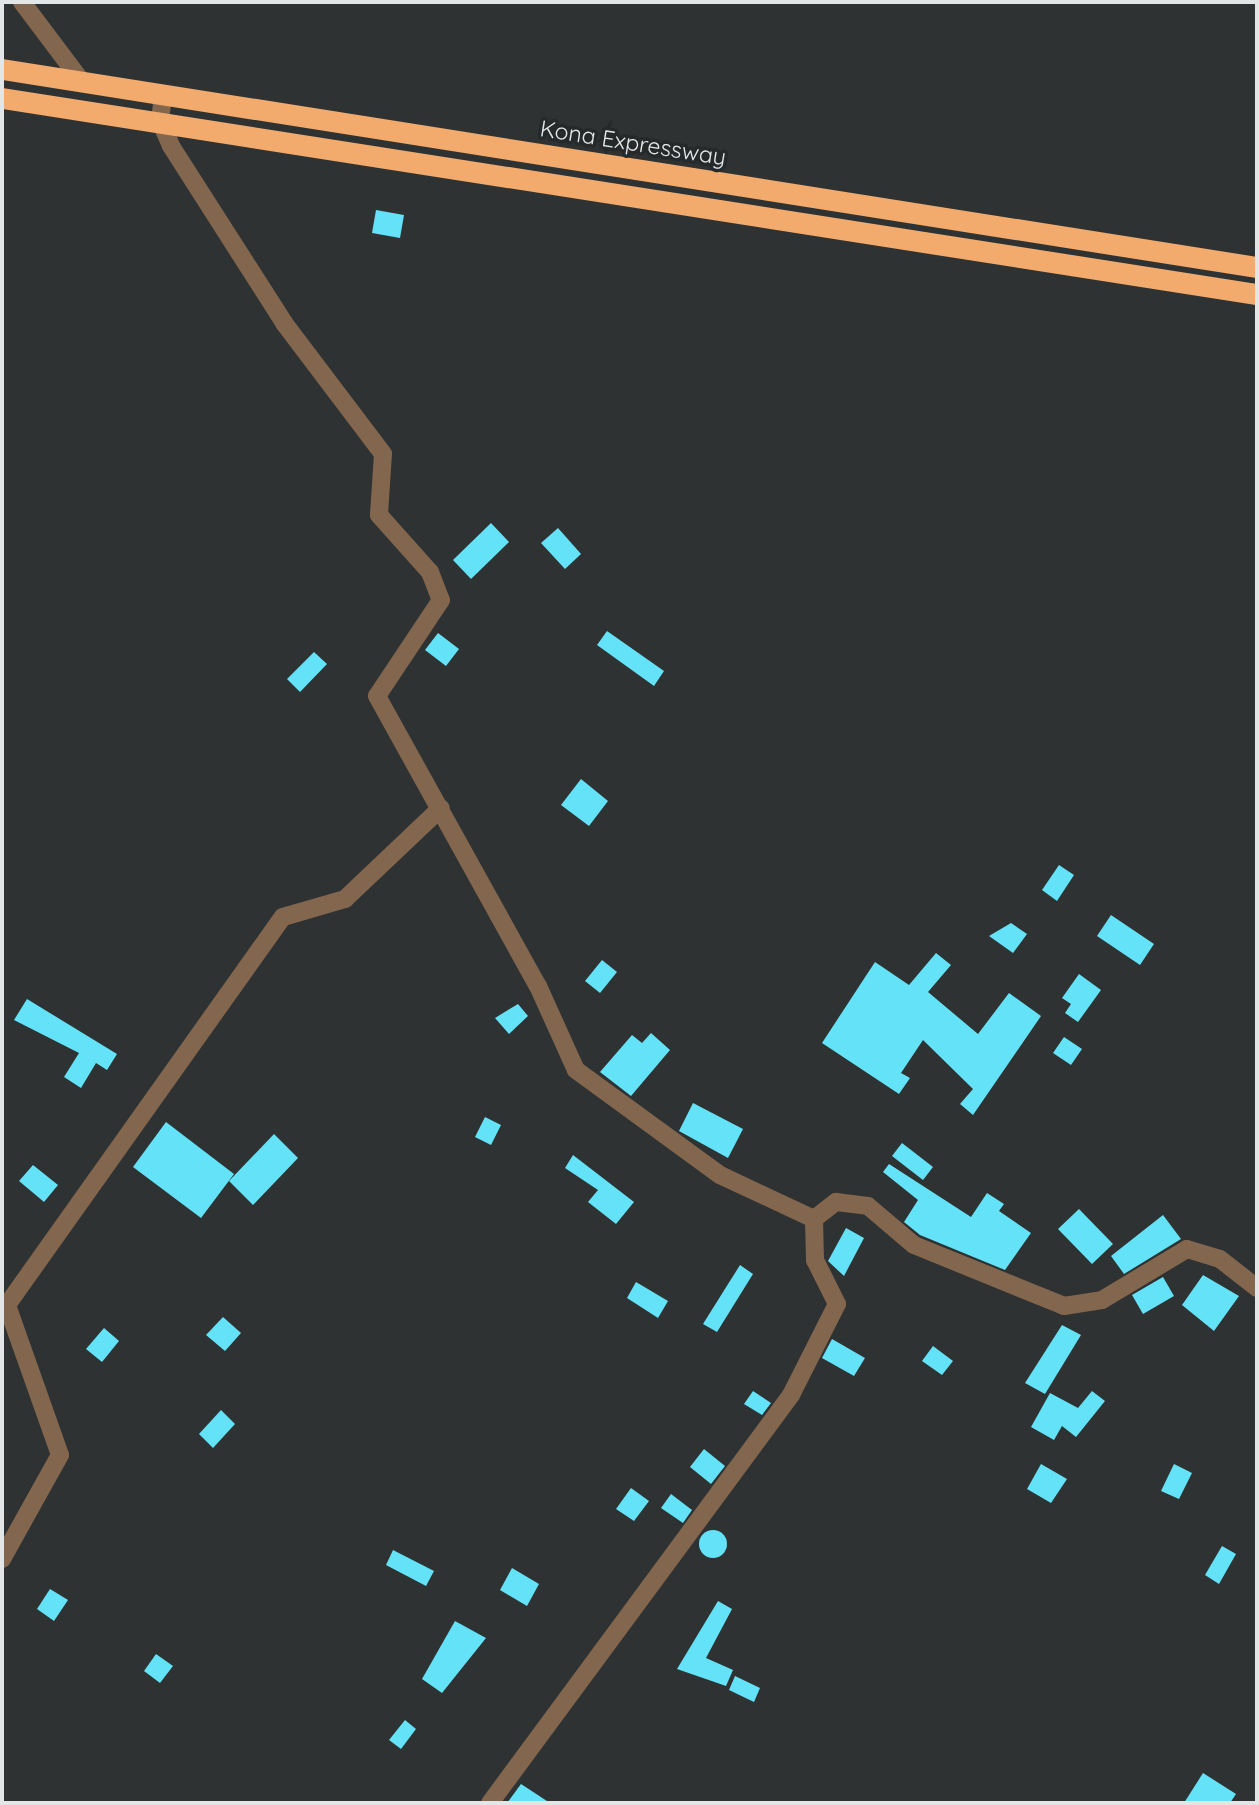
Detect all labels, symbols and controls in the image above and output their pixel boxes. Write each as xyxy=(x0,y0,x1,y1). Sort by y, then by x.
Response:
street label: Kona Expressway xyxy=(538,115,728,171)

